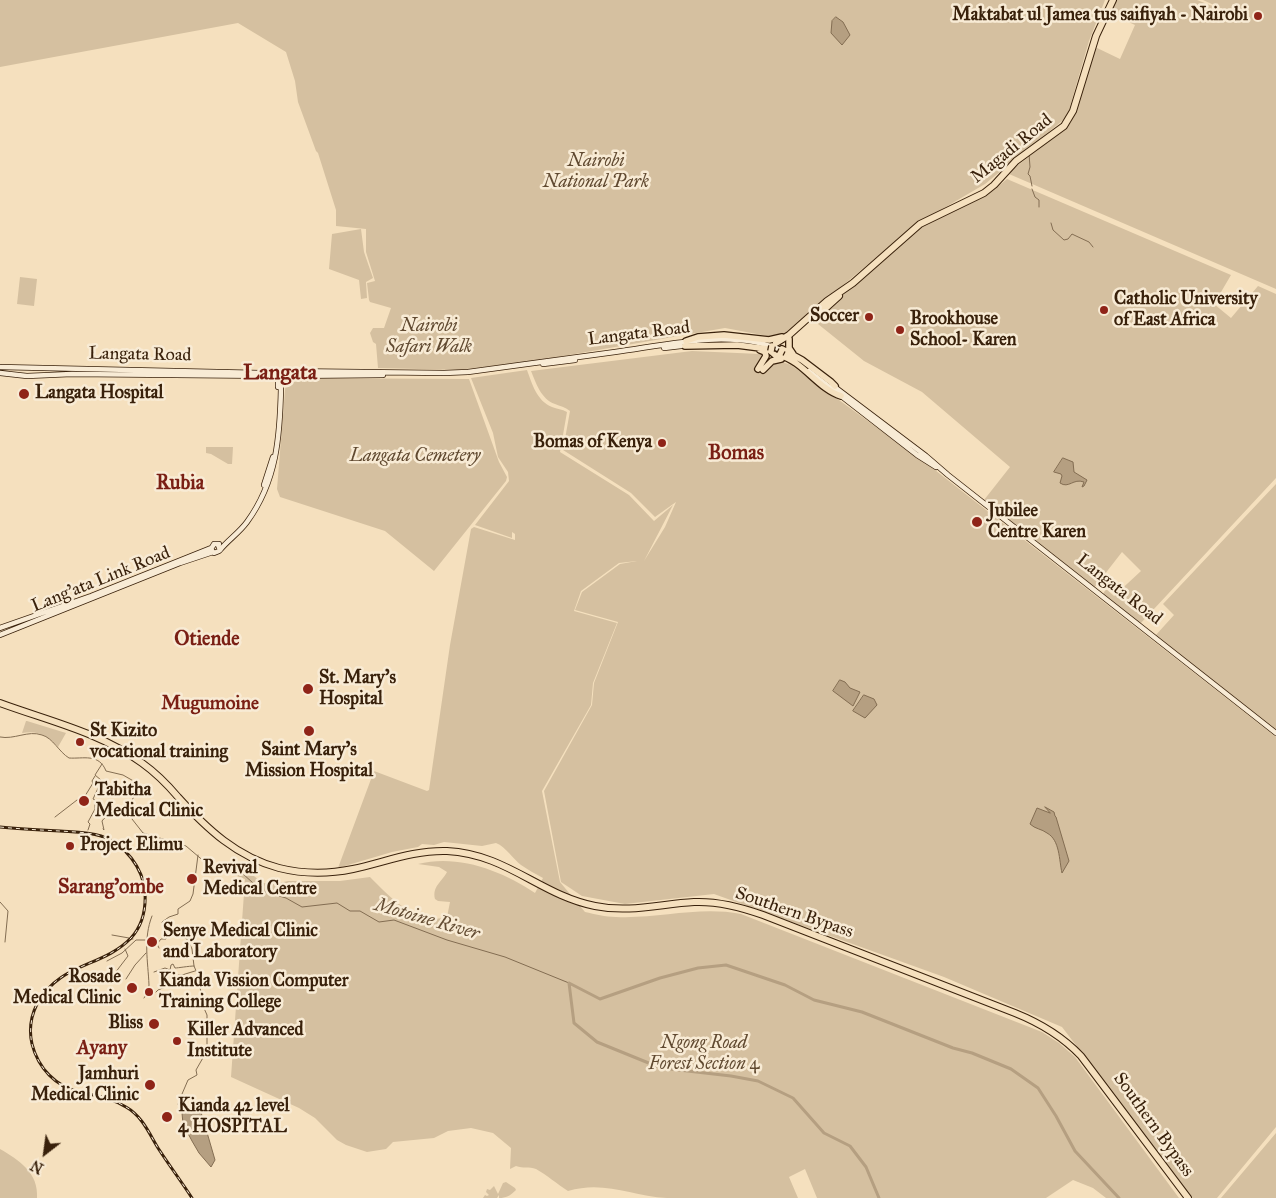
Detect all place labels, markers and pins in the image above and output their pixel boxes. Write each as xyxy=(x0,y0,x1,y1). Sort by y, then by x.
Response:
place label: Maktabat ul Jamea tus saifiyah - Nairobi xyxy=(952,5,1248,27)
marker: Maktabat ul Jamea tus saifiyah - Nairobi xyxy=(1252,10,1264,22)
place label: Catholic University of East Africa xyxy=(1114,289,1258,332)
marker: Catholic University of East Africa xyxy=(1098,304,1110,316)
place label: Soccer xyxy=(810,306,859,328)
place label: Brookhouse School- Karen xyxy=(910,309,1017,352)
marker: Soccer xyxy=(863,311,875,323)
marker: Brookhouse School- Karen xyxy=(894,324,906,336)
place label: Langata Hospital xyxy=(35,383,163,405)
marker: Langata Hospital xyxy=(17,387,31,401)
place label: Bomas of Kenya xyxy=(533,432,652,454)
marker: Bomas of Kenya xyxy=(656,437,668,449)
place label: Jubilee Centre Karen xyxy=(988,501,1086,544)
marker: Jubilee Centre Karen xyxy=(970,515,984,529)
place label: St. Mary's Hospital xyxy=(319,668,396,711)
marker: St. Mary's Hospital xyxy=(301,682,315,696)
place label: St Kizito vocational training xyxy=(90,721,228,764)
marker: Saint Mary's Mission Hospital xyxy=(302,724,316,738)
marker: St Kizito vocational training xyxy=(74,736,86,748)
place label: Saint Mary's Mission Hospital xyxy=(245,740,373,782)
place label: Tabitha Medical Clinic xyxy=(95,780,203,822)
marker: Tabitha Medical Clinic xyxy=(77,794,91,808)
place label: Project Elimu xyxy=(80,835,183,857)
marker: Project Elimu xyxy=(64,840,76,852)
place label: Revival Medical Centre xyxy=(203,858,317,901)
marker: Revival Medical Centre xyxy=(185,872,199,886)
place label: Senye Medical Clinic and Laboratory xyxy=(163,921,318,964)
marker: Senye Medical Clinic and Laboratory xyxy=(145,935,159,949)
place label: Rosade Medical Clinic xyxy=(13,967,121,1010)
place label: Kianda Vission Computer Training College xyxy=(159,971,349,1014)
marker: Rosade Medical Clinic xyxy=(125,981,139,995)
marker: Kianda Vission Computer Training College xyxy=(143,986,155,998)
place label: Bliss xyxy=(108,1013,143,1035)
marker: Bliss xyxy=(147,1017,161,1031)
place label: Killer Advanced Institute xyxy=(187,1020,304,1062)
marker: Killer Advanced Institute xyxy=(171,1035,183,1047)
place label: Jamhuri Medical Clinic xyxy=(31,1064,139,1106)
marker: Jamhuri Medical Clinic xyxy=(143,1078,157,1092)
place label: Kianda 42 level 4 HOSPITAL xyxy=(178,1096,289,1138)
marker: Kianda 42 level 4 HOSPITAL xyxy=(160,1110,174,1124)

